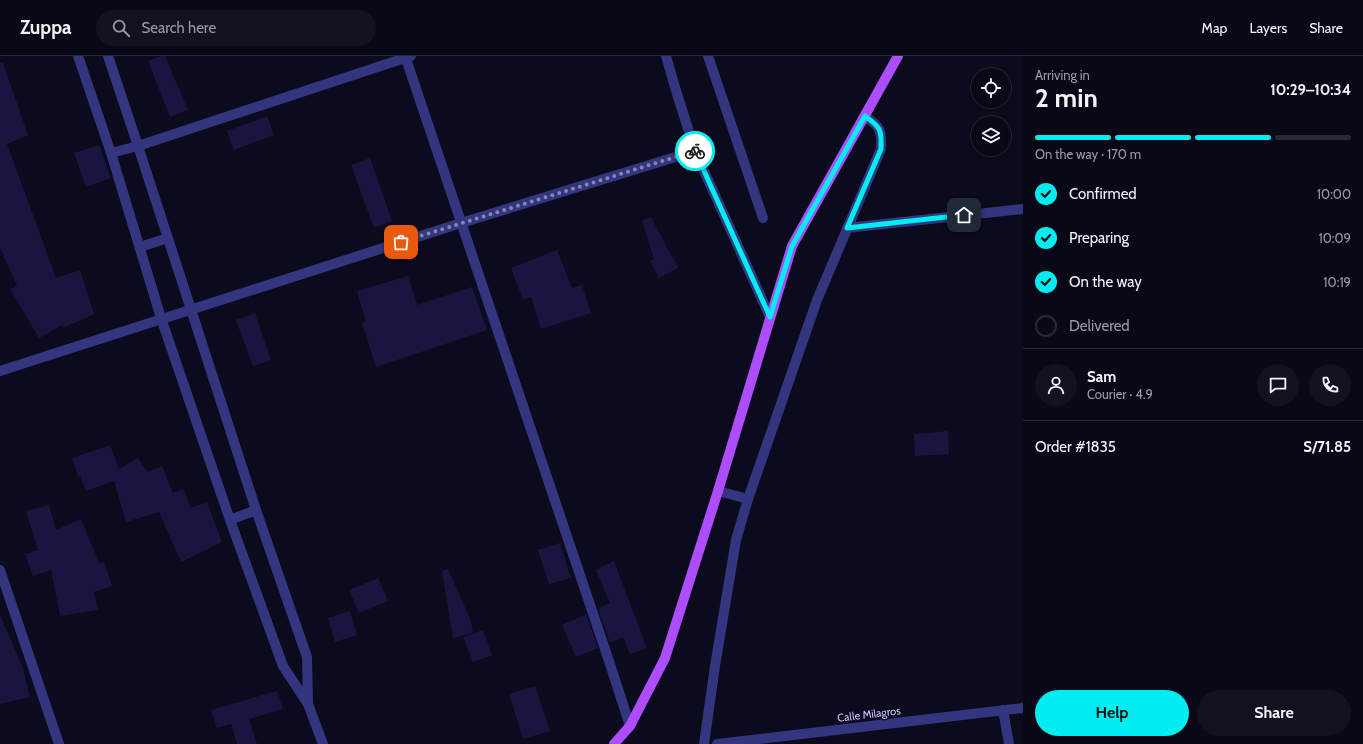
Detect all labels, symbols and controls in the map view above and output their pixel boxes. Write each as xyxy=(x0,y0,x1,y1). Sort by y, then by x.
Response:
search box xyxy=(96,10,376,46)
text: Zuppa xyxy=(20,16,72,39)
icon: search xyxy=(110,17,132,39)
text: Search here xyxy=(142,19,216,37)
text: Map xyxy=(1202,19,1227,37)
text: Layers xyxy=(1249,19,1287,37)
text: Share xyxy=(1309,19,1343,37)
text: Arriving in xyxy=(1035,67,1090,83)
map controls xyxy=(971,68,1011,156)
button: locate xyxy=(971,68,1011,108)
text: 10:29–10:34 xyxy=(1270,81,1351,99)
text: 2 min xyxy=(1035,82,1098,114)
button: layers xyxy=(971,116,1011,156)
courier xyxy=(675,131,715,171)
icon: bike xyxy=(684,140,706,162)
text: On the way · 170 m xyxy=(1035,146,1141,162)
icon: check xyxy=(1035,183,1057,205)
text: Confirmed xyxy=(1069,185,1137,203)
text: 10:00 xyxy=(1317,186,1351,202)
pin xyxy=(947,198,981,232)
icon: home xyxy=(953,204,975,226)
pin xyxy=(384,225,418,259)
icon: check xyxy=(1035,227,1057,249)
text: Preparing xyxy=(1069,229,1129,247)
text: 10:09 xyxy=(1319,230,1351,246)
icon: bag xyxy=(390,231,412,253)
icon: check xyxy=(1035,271,1057,293)
text: On the way xyxy=(1069,273,1142,291)
text: 10:19 xyxy=(1323,274,1351,290)
text: Delivered xyxy=(1069,317,1130,335)
button: person xyxy=(1035,364,1077,406)
button: chat xyxy=(1257,364,1299,406)
button: phone xyxy=(1309,364,1351,406)
text: Sam xyxy=(1087,368,1116,386)
text: Courier · 4.9 xyxy=(1087,386,1153,402)
text: Order #1835 xyxy=(1035,438,1116,456)
text: S/71.85 xyxy=(1303,438,1351,456)
button: Help xyxy=(1035,690,1189,736)
button: Share xyxy=(1197,690,1351,736)
street label: Calle Milagros xyxy=(837,703,902,725)

